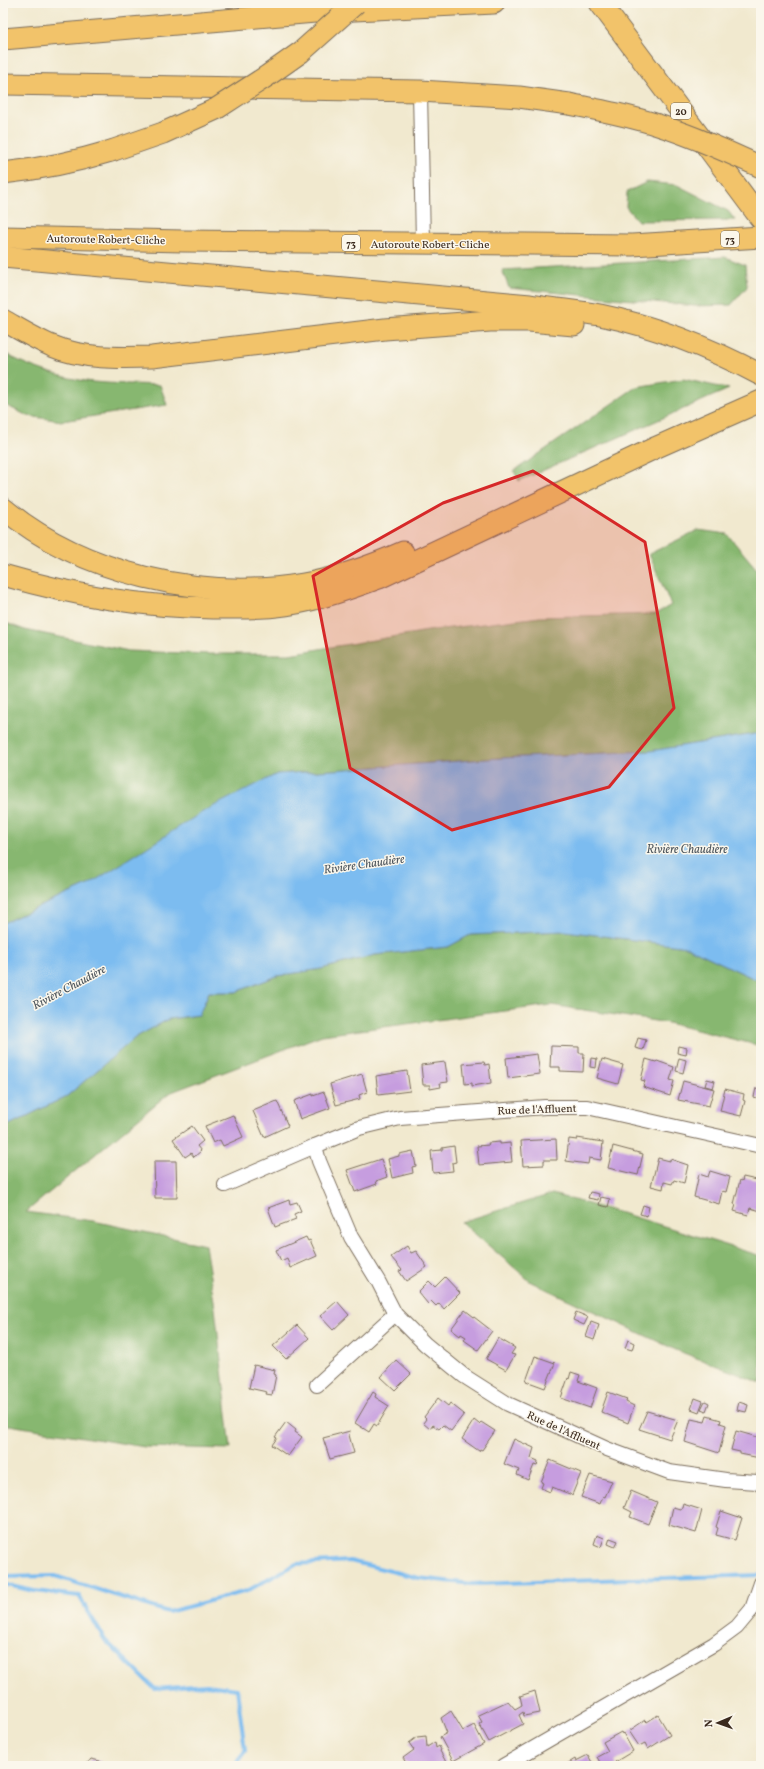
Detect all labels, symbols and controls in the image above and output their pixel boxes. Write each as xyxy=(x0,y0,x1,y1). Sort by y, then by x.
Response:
road number: 20 xyxy=(671,103,691,119)
road number: 73 xyxy=(721,231,739,247)
street label: Autoroute Robert-Cliche xyxy=(46,232,165,249)
road number: 73 xyxy=(342,235,360,251)
street label: Autoroute Robert-Cliche xyxy=(371,238,489,253)
water label: Rivière Chaudière xyxy=(646,842,728,858)
water label: Rivière Chaudière xyxy=(323,851,406,879)
water label: Rivière Chaudière xyxy=(30,961,110,1014)
street label: Rue de l'Affluent xyxy=(497,1102,577,1119)
street label: Rue de l'Affluent xyxy=(524,1408,603,1454)
north arrow xyxy=(698,1703,738,1743)
text: N xyxy=(702,1719,717,1728)

